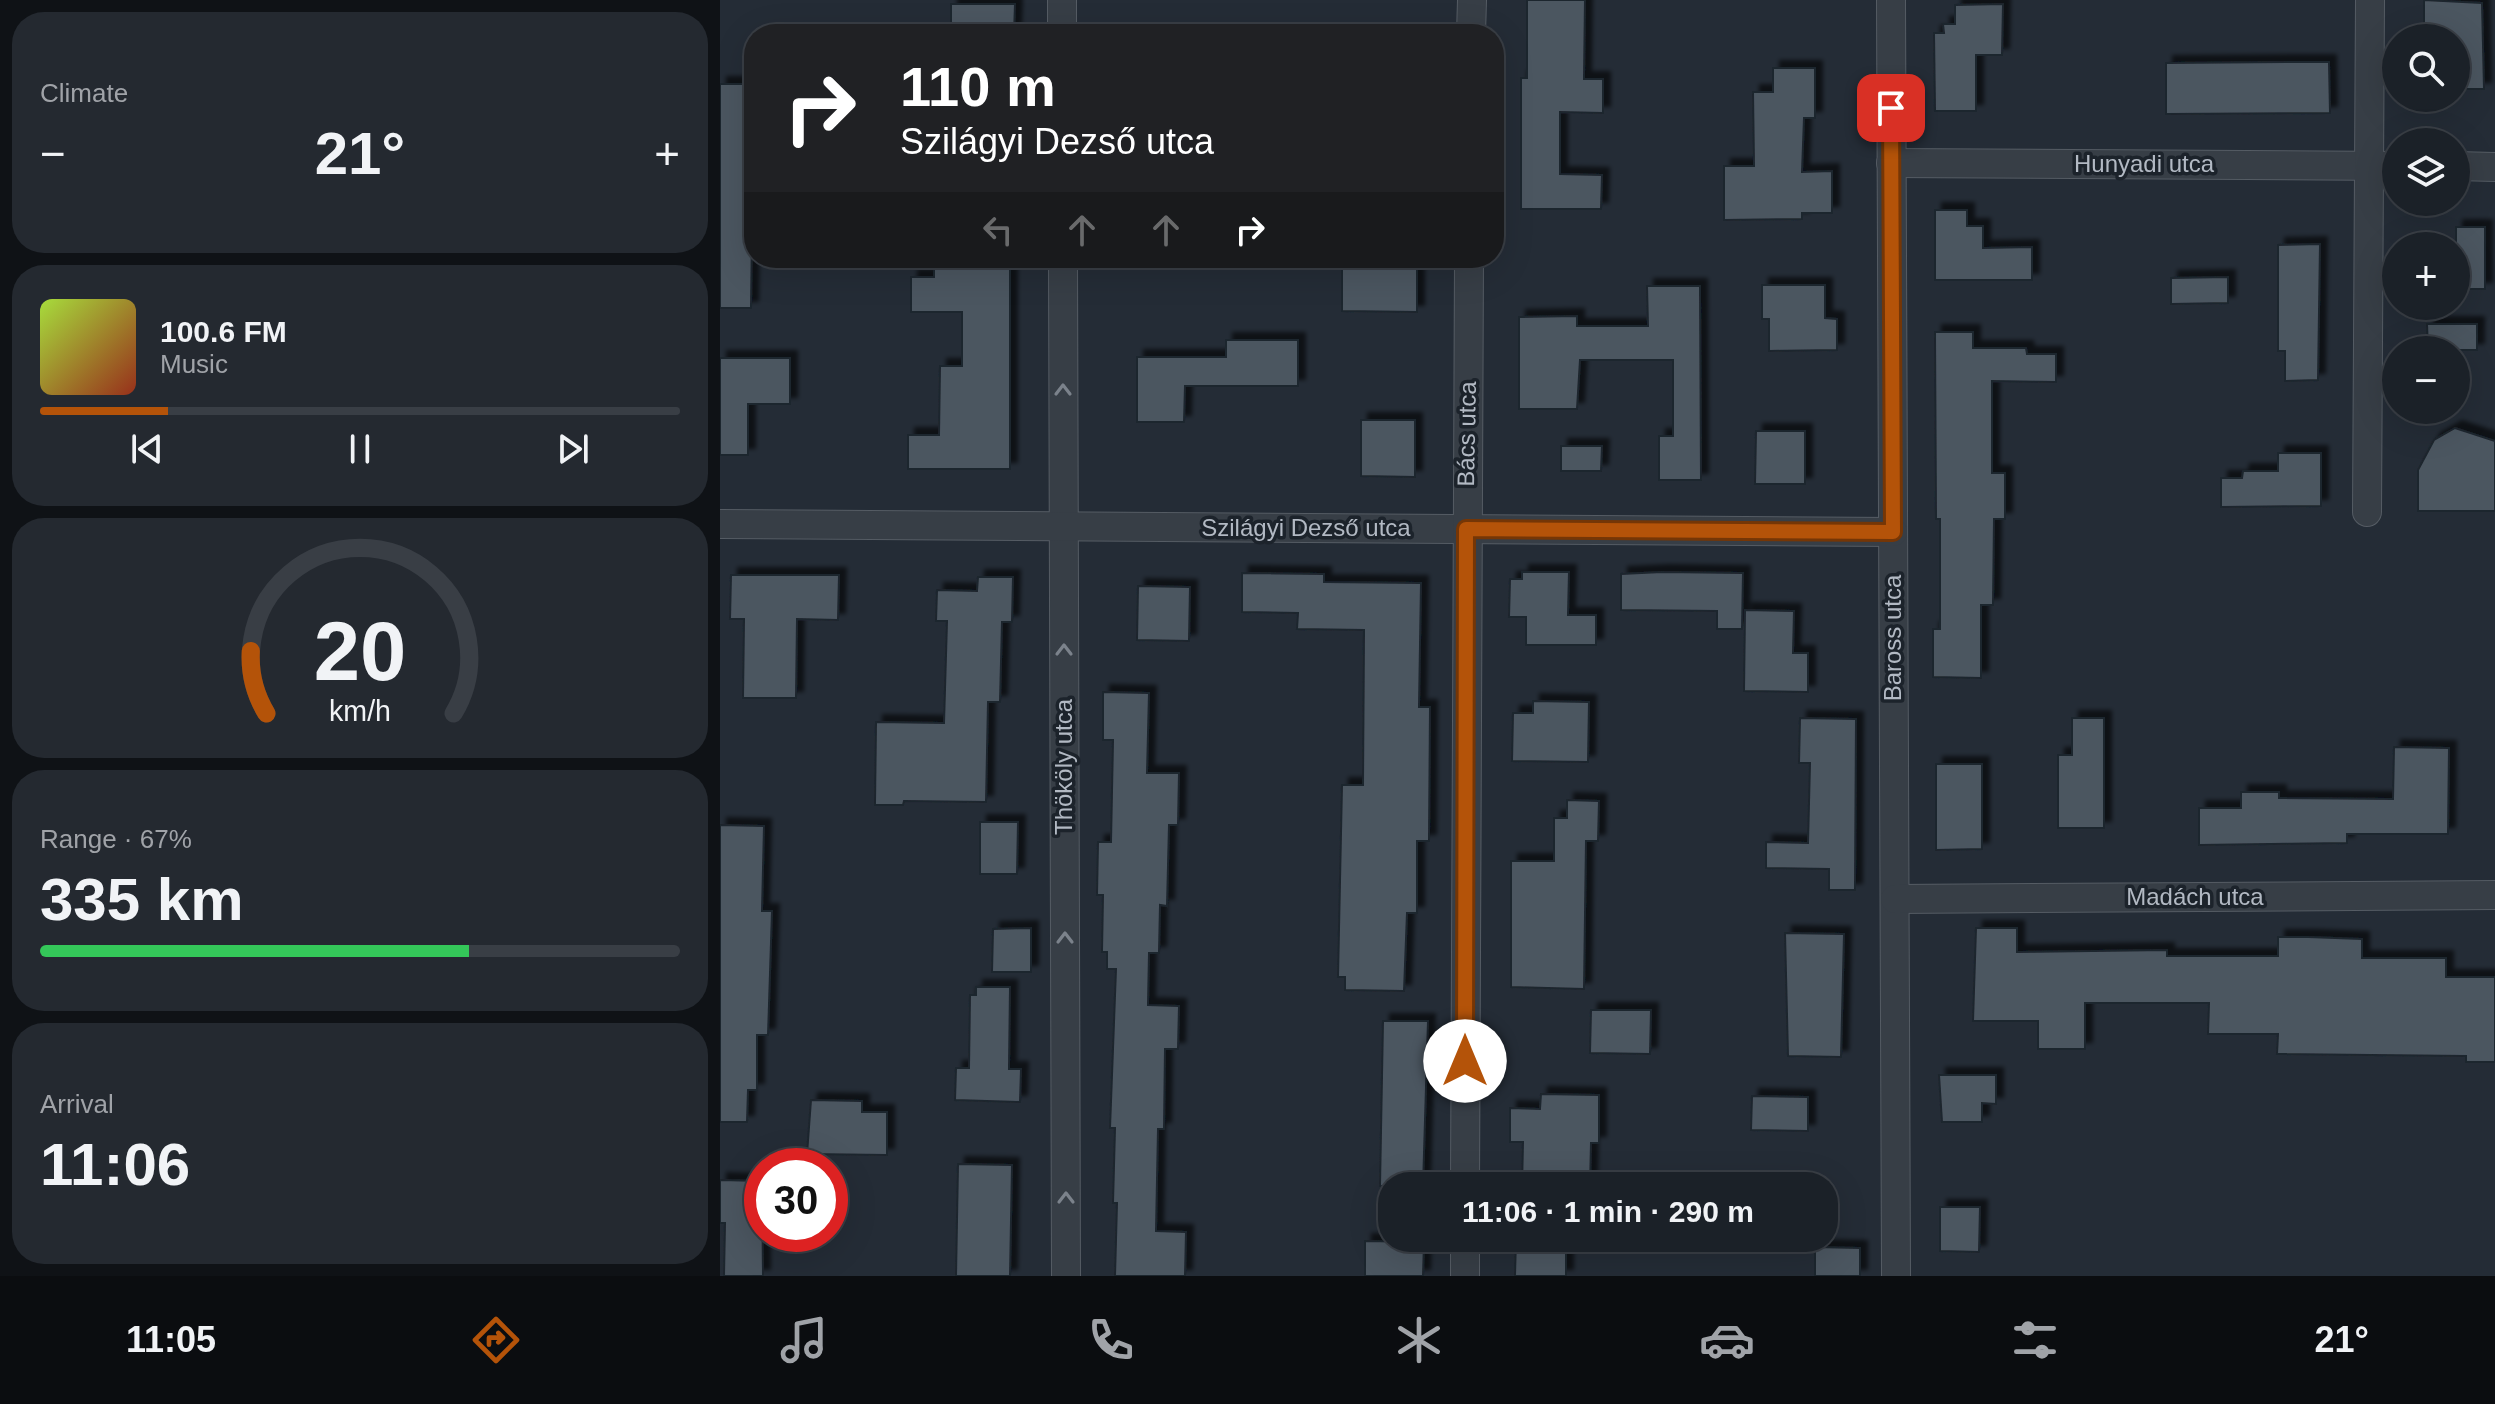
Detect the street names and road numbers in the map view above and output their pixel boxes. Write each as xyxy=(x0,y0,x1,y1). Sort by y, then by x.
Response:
street label: Hunyadi utca xyxy=(2074,150,2215,177)
street label: Bács utca xyxy=(1452,380,1481,487)
street label: Szilágyi Dezső utca xyxy=(1201,514,1411,541)
street label: Baross utca xyxy=(1879,574,1906,701)
street label: Thököly utca xyxy=(1050,698,1077,835)
street label: Madách utca xyxy=(2126,883,2264,910)

